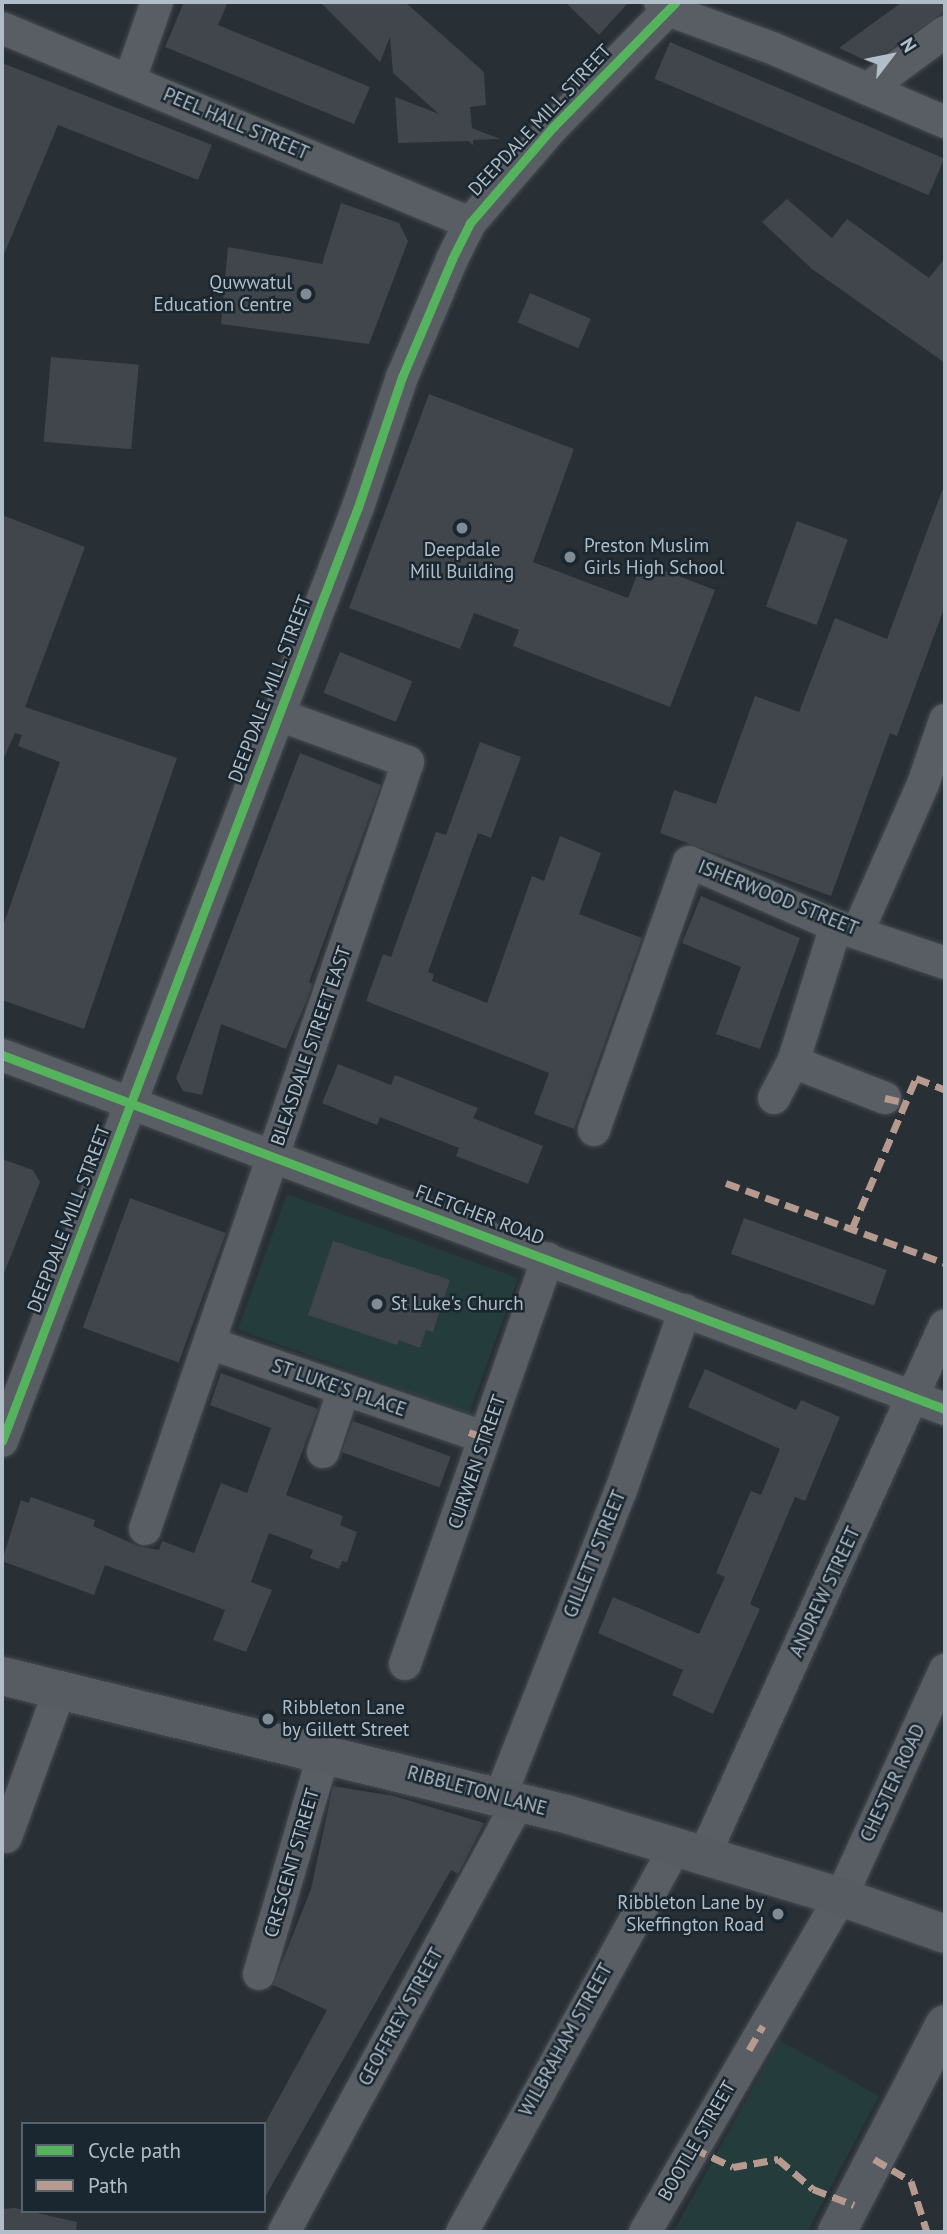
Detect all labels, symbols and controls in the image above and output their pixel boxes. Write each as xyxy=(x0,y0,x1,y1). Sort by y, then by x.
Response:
north arrow xyxy=(856,21,926,91)
text: N xyxy=(895,33,922,57)
street label: DEEPDALE MILL STREET xyxy=(464,39,616,201)
street label: PEEL HALL STREET xyxy=(159,83,313,165)
place label: Quwwatul Education Centre xyxy=(153,272,292,316)
marker: Quwwatul Education Centre xyxy=(298,286,314,302)
marker: Deepdale Mill Building xyxy=(454,520,470,536)
place label: Preston Muslim Girls High School xyxy=(584,535,724,579)
place label: Deepdale Mill Building xyxy=(410,539,514,583)
marker: Preston Muslim Girls High School xyxy=(562,549,578,565)
street label: DEEPDALE MILL STREET xyxy=(224,592,316,786)
street label: ISHERWOOD STREET xyxy=(695,855,861,941)
street label: BLEASDALE STREET EAST xyxy=(266,943,356,1149)
street label: DEEPDALE MILL STREET xyxy=(23,1122,115,1316)
street label: FLETCHER ROAD xyxy=(412,1180,548,1250)
place label: St Luke's Church xyxy=(391,1293,524,1315)
marker: St Luke's Church xyxy=(369,1296,385,1312)
street label: ST LUKE'S PLACE xyxy=(269,1354,409,1422)
street label: CURWEN STREET xyxy=(443,1392,511,1532)
street label: GILLETT STREET xyxy=(559,1487,631,1621)
street label: ANDREW STREET xyxy=(785,1523,865,1661)
place label: Ribbleton Lane by Gillett Street xyxy=(282,1697,410,1741)
marker: Ribbleton Lane by Gillett Street xyxy=(260,1711,276,1727)
street label: CHESTER ROAD xyxy=(856,1720,930,1846)
street label: RIBBLETON LANE xyxy=(405,1761,549,1821)
street label: CRESCENT STREET xyxy=(260,1785,324,1941)
place label: Ribbleton Lane by Skeffington Road xyxy=(617,1892,764,1936)
marker: Ribbleton Lane by Skeffington Road xyxy=(770,1906,786,1922)
street label: GEOFFREY STREET xyxy=(354,1944,448,2090)
street label: WILBRAHAM STREET xyxy=(515,1960,617,2120)
street label: BOOTLE STREET xyxy=(653,2077,741,2205)
legend xyxy=(21,2122,266,2213)
text: Cycle path xyxy=(88,2137,181,2164)
text: Path xyxy=(88,2172,128,2199)

